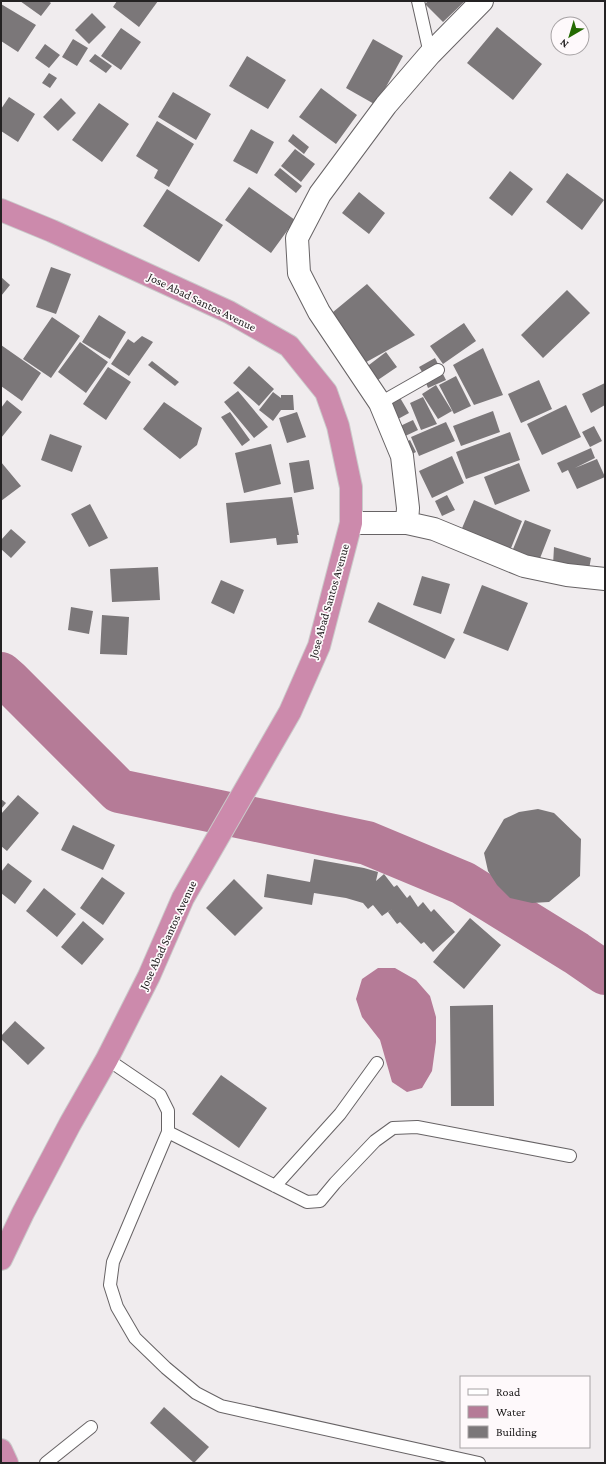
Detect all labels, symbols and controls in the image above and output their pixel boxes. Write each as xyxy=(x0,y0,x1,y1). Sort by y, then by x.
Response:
north arrow xyxy=(550,16,590,56)
text: N xyxy=(557,37,570,51)
street label: Jose Abad Santos Avenue xyxy=(145,269,258,334)
street label: Jose Abad Santos Avenue xyxy=(306,542,352,661)
street label: Jose Abad Santos Avenue xyxy=(136,878,199,993)
legend xyxy=(460,1376,590,1448)
text: Road xyxy=(496,1385,521,1399)
text: Water xyxy=(496,1405,526,1419)
text: Building xyxy=(496,1425,537,1439)

